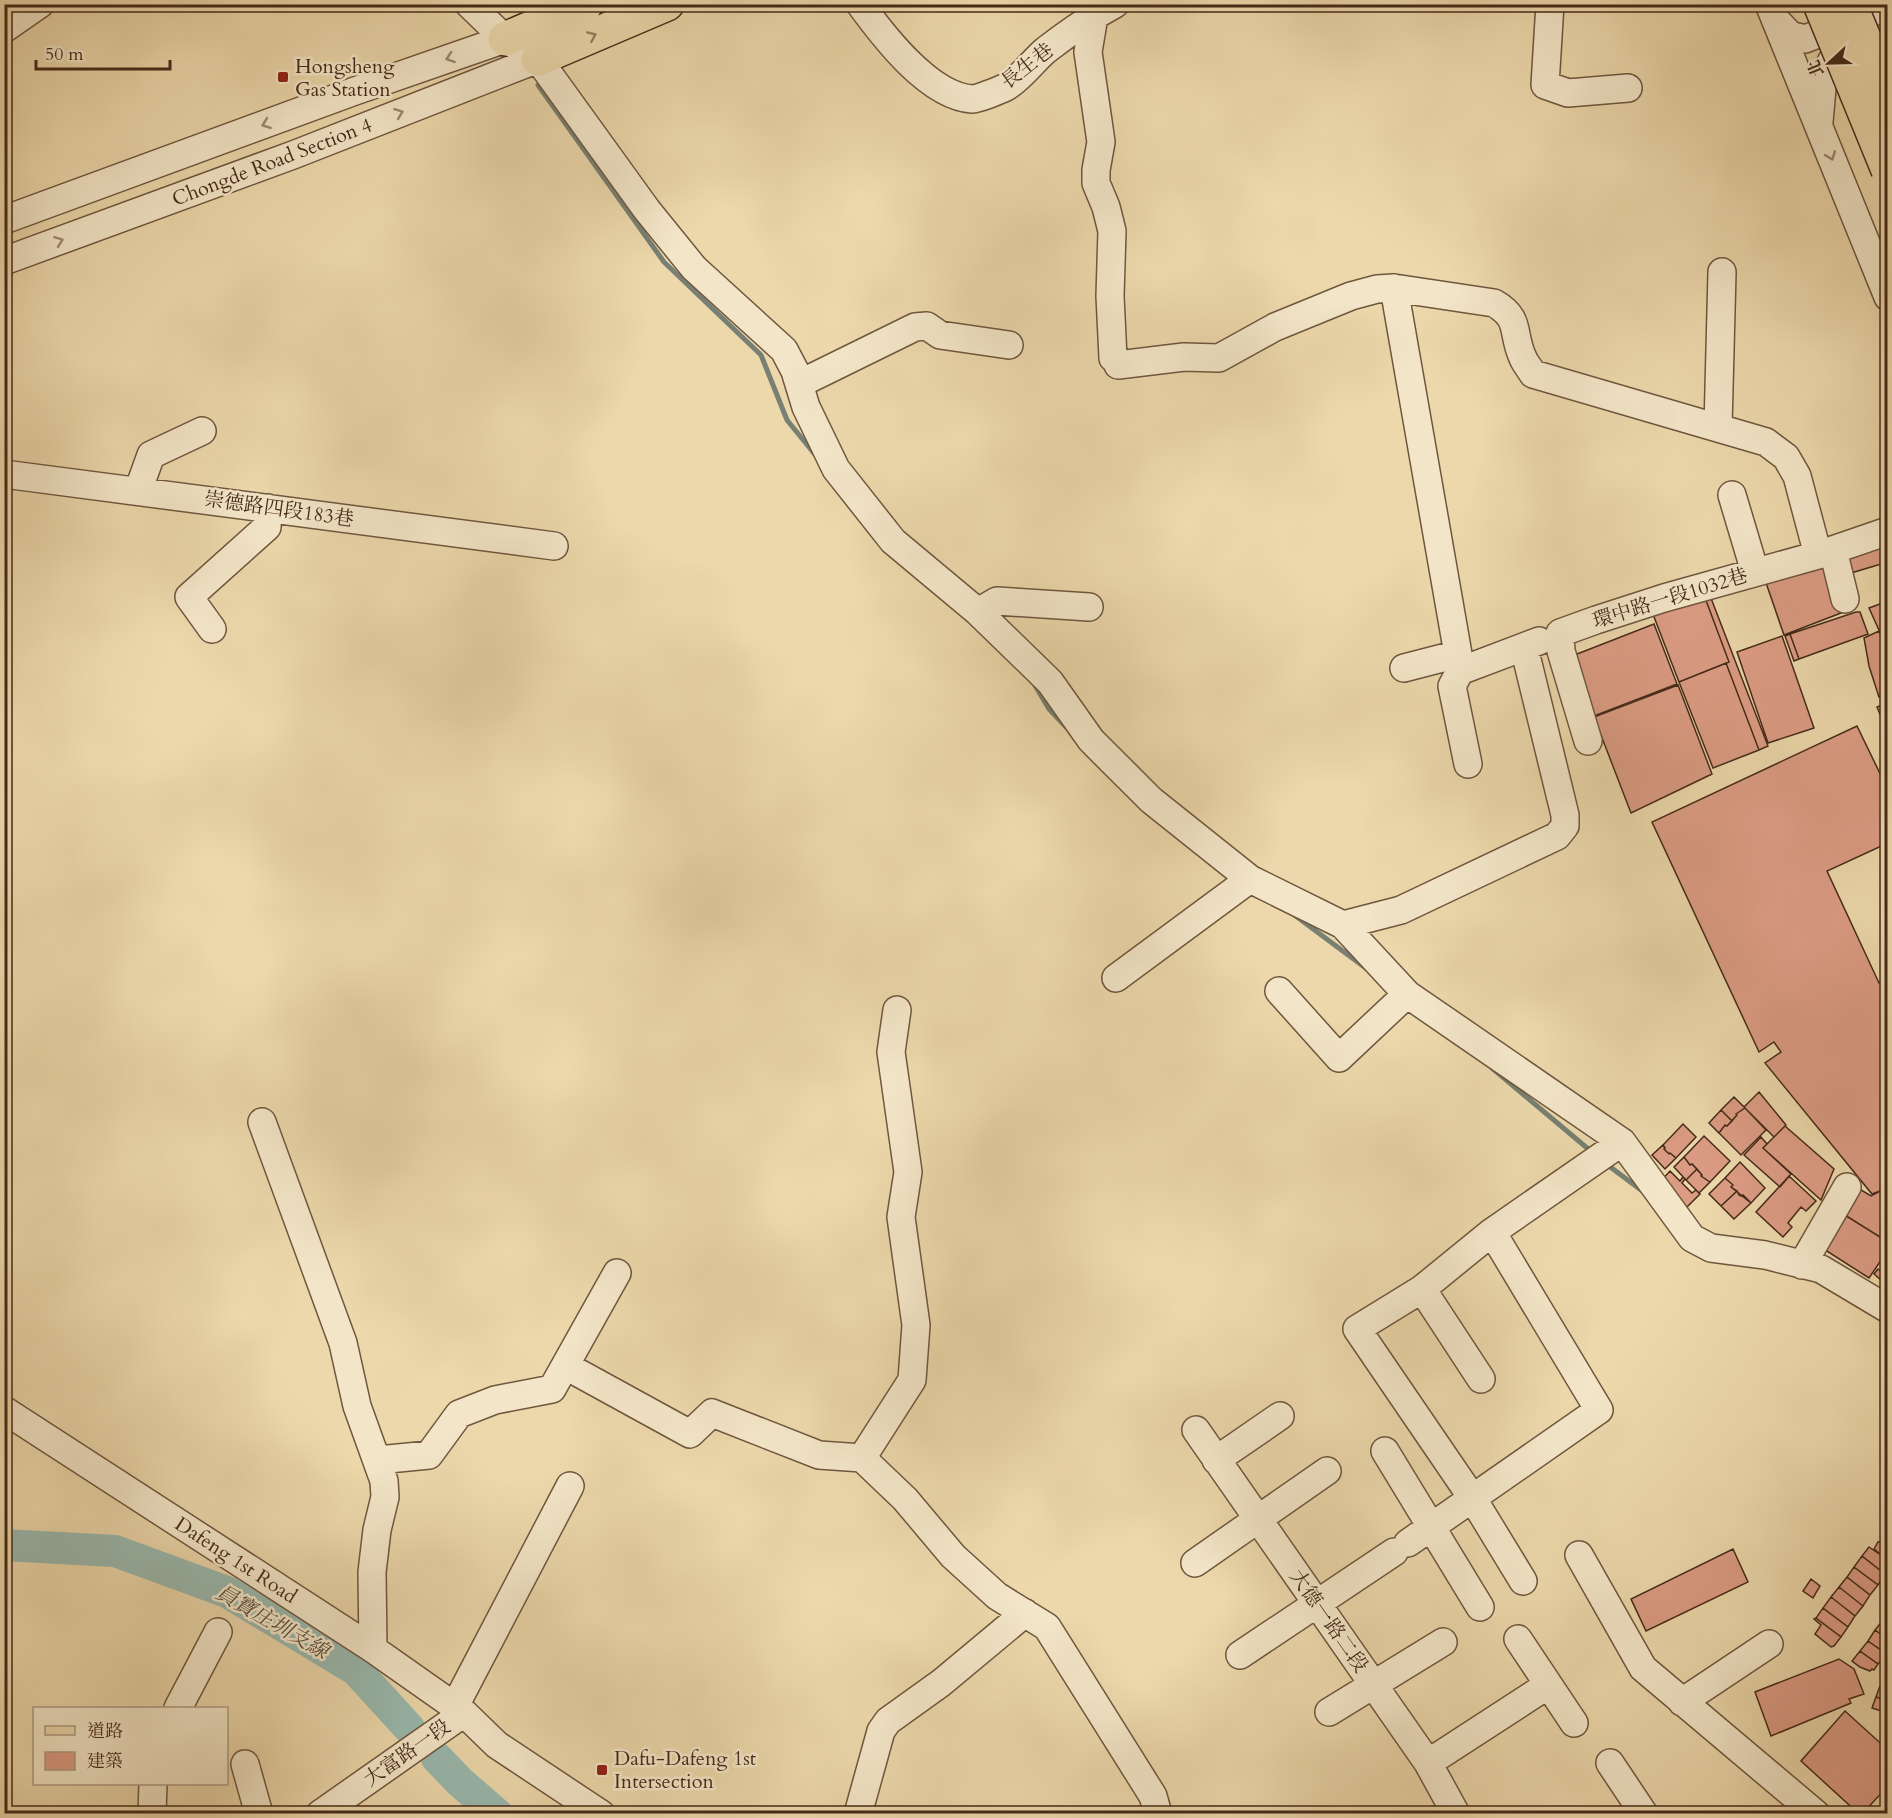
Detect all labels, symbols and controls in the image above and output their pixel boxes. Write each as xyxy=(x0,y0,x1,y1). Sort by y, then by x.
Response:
one-way arrow xyxy=(586,31,597,43)
scale bar xyxy=(36,33,170,71)
north arrow xyxy=(1799,33,1859,93)
street label: 長生巷 xyxy=(995,37,1059,95)
text: 50 m xyxy=(45,42,84,67)
one-way arrow xyxy=(445,51,456,64)
place label: Hongsheng Gas Station xyxy=(295,53,395,103)
text: 北 xyxy=(1803,57,1829,80)
marker: Hongsheng Gas Station xyxy=(276,70,290,84)
one-way arrow xyxy=(393,108,404,120)
street label: Chongde Road Section 4 xyxy=(168,111,376,213)
one-way arrow xyxy=(261,116,272,129)
one-way arrow xyxy=(1823,150,1836,161)
one-way arrow xyxy=(54,235,64,248)
street label: 崇德路四段183巷 xyxy=(202,485,356,533)
street label: 環中路一段1032巷 xyxy=(1589,562,1751,634)
street label: Dafeng 1st Road xyxy=(170,1510,303,1610)
street label: 大德一路二段 xyxy=(1284,1564,1374,1678)
water label: 員寶庄圳支線 xyxy=(210,1578,336,1667)
legend xyxy=(33,1707,228,1785)
street label: 大富路一段 xyxy=(358,1713,456,1793)
text: 道路 xyxy=(87,1719,123,1744)
place label: Dafu-Dafeng 1st Intersection xyxy=(614,1745,757,1795)
text: 建築 xyxy=(87,1749,123,1774)
marker: Dafu-Dafeng 1st Intersection xyxy=(595,1763,609,1777)

